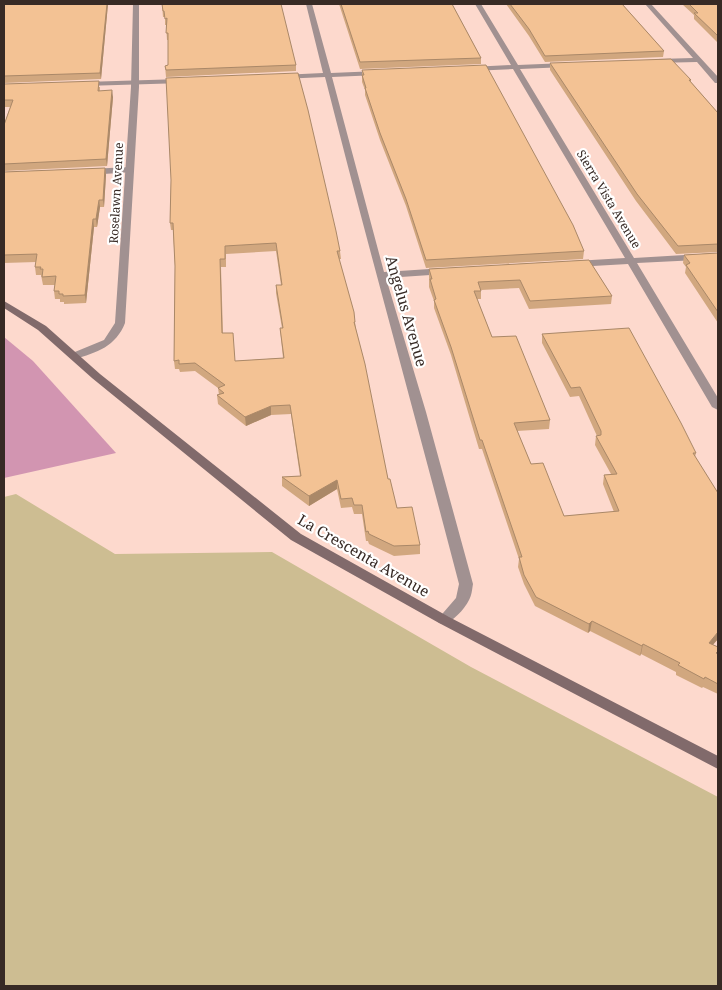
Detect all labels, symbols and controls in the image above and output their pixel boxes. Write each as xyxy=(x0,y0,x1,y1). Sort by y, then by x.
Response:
street label: Roselawn Avenue xyxy=(105,142,127,244)
street label: Sierra Vista Avenue xyxy=(573,147,645,251)
street label: Angelus Avenue xyxy=(382,253,432,369)
street label: La Crescenta Avenue xyxy=(294,509,434,601)

